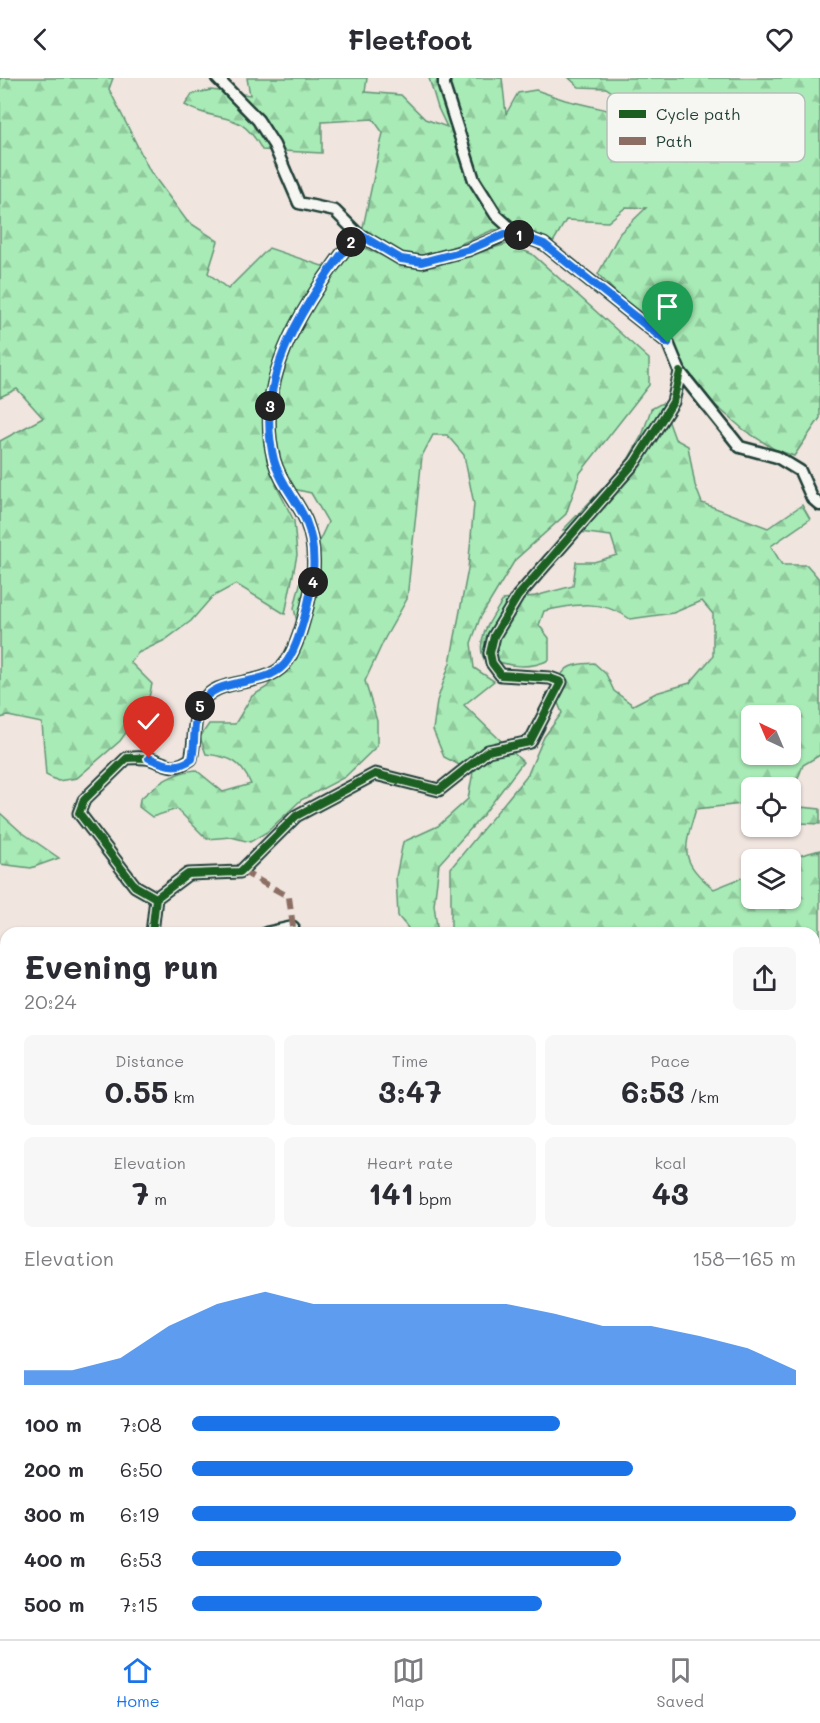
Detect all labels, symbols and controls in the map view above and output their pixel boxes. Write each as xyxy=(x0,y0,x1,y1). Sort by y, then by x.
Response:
text: Fleetfoot xyxy=(347,22,473,57)
icon: back xyxy=(24,23,57,56)
icon: heart xyxy=(763,23,796,56)
legend xyxy=(607,93,805,162)
text: Cycle path xyxy=(656,103,740,124)
text: Path xyxy=(656,130,692,151)
pin: 1 xyxy=(504,220,534,250)
text: 1 xyxy=(515,224,523,245)
pin: 2 xyxy=(336,227,366,257)
text: 2 xyxy=(347,231,355,252)
pin xyxy=(642,281,693,343)
icon: arrive xyxy=(651,290,684,323)
pin: 3 xyxy=(255,391,285,421)
text: 3 xyxy=(265,395,275,416)
pin: 4 xyxy=(298,567,328,597)
text: 4 xyxy=(308,571,318,592)
pin: 5 xyxy=(185,691,215,721)
text: 5 xyxy=(195,695,205,716)
pin xyxy=(123,696,174,758)
icon: check xyxy=(132,705,165,738)
north arrow xyxy=(741,705,801,765)
map controls xyxy=(741,705,801,909)
button: locate xyxy=(741,777,801,837)
button: layers xyxy=(741,849,801,909)
text: Evening run xyxy=(24,944,218,987)
button: share xyxy=(733,947,796,1010)
text: 20:24 xyxy=(24,988,77,1014)
text: Distance xyxy=(115,1050,184,1071)
text: Time xyxy=(392,1050,428,1071)
text: Pace xyxy=(651,1050,690,1071)
text: 0.55 xyxy=(105,1071,168,1111)
text: 3:47 xyxy=(378,1071,442,1111)
text: 6:53 xyxy=(621,1071,685,1111)
text: km xyxy=(168,1086,195,1107)
text: /km xyxy=(685,1086,719,1107)
text: Elevation xyxy=(114,1152,186,1173)
text: Heart rate xyxy=(367,1152,453,1173)
text: kcal xyxy=(654,1152,686,1173)
text: 7 xyxy=(132,1173,149,1213)
text: 141 xyxy=(368,1173,414,1213)
text: 43 xyxy=(652,1173,689,1213)
text: m xyxy=(149,1188,167,1209)
text: bpm xyxy=(414,1188,452,1209)
text: Elevation xyxy=(24,1245,114,1271)
text: 158–165 m xyxy=(692,1245,796,1271)
text: 100 m xyxy=(24,1411,82,1437)
text: 7:08 xyxy=(120,1411,162,1437)
text: 200 m xyxy=(24,1456,84,1482)
text: 6:50 xyxy=(120,1456,162,1482)
text: 300 m xyxy=(24,1501,85,1527)
text: 6:19 xyxy=(120,1501,159,1527)
text: 400 m xyxy=(24,1546,85,1572)
text: 6:53 xyxy=(120,1546,162,1572)
text: 500 m xyxy=(24,1591,84,1617)
text: 7:15 xyxy=(120,1591,158,1617)
tab: Home xyxy=(116,1654,160,1711)
tab: Map xyxy=(392,1654,425,1711)
tab: Saved xyxy=(656,1654,704,1711)

